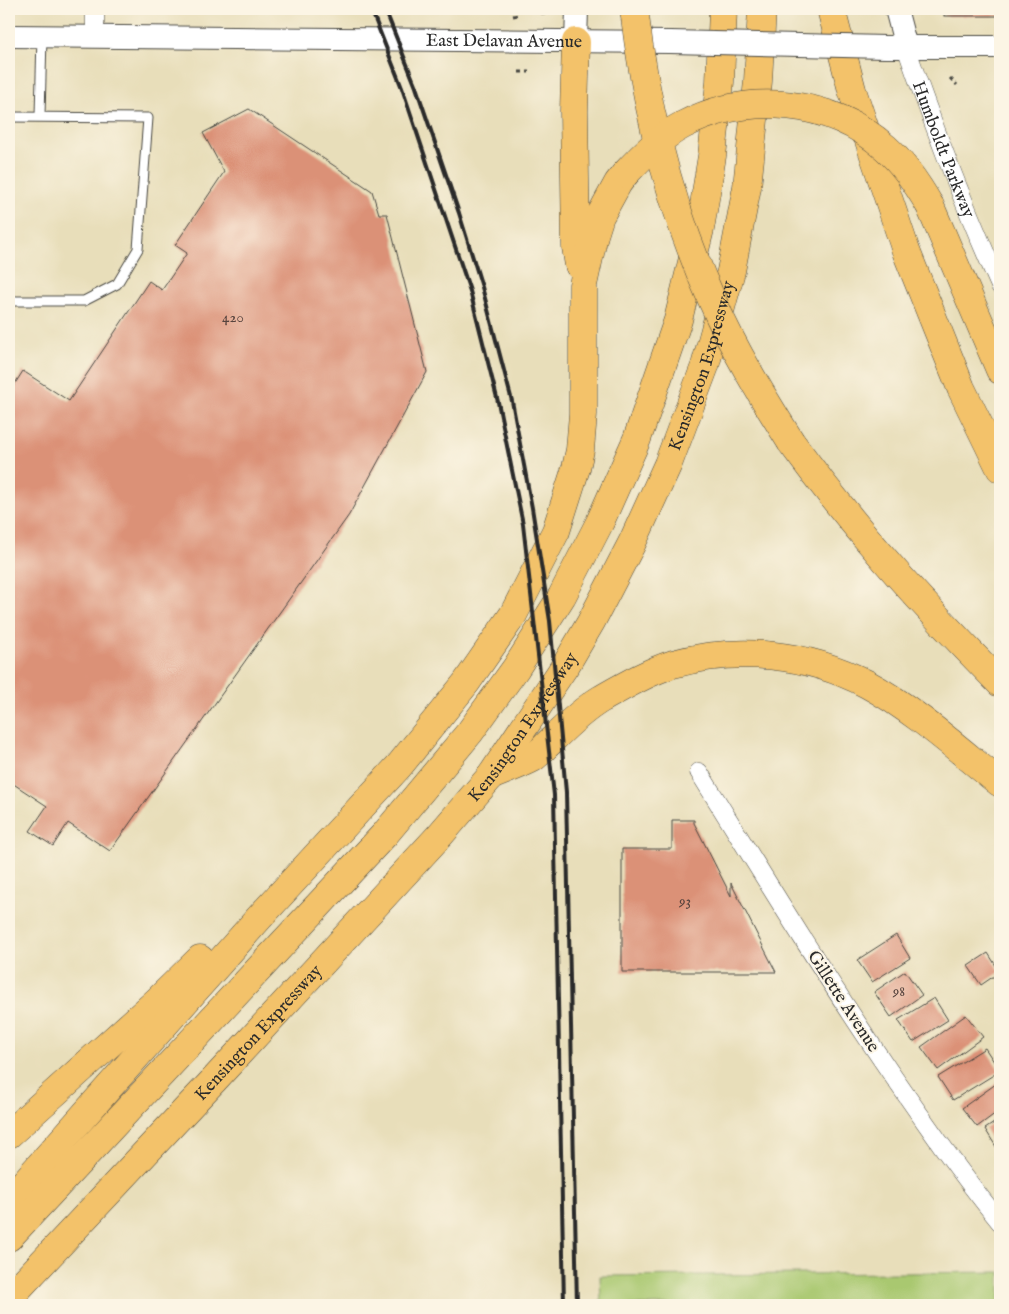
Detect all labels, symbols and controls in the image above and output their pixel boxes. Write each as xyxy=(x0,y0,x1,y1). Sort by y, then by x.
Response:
street label: East Delavan Avenue xyxy=(426,30,582,54)
street label: Humboldt Parkway xyxy=(906,78,979,222)
street label: Kensington Expressway xyxy=(664,278,741,454)
house number: 420 xyxy=(222,308,244,327)
street label: Kensington Expressway xyxy=(464,648,584,807)
house number: 93 xyxy=(678,892,691,911)
street label: Gillette Avenue xyxy=(801,947,884,1057)
street label: Kensington Expressway xyxy=(190,960,328,1106)
house number: 98 xyxy=(892,982,905,1001)

